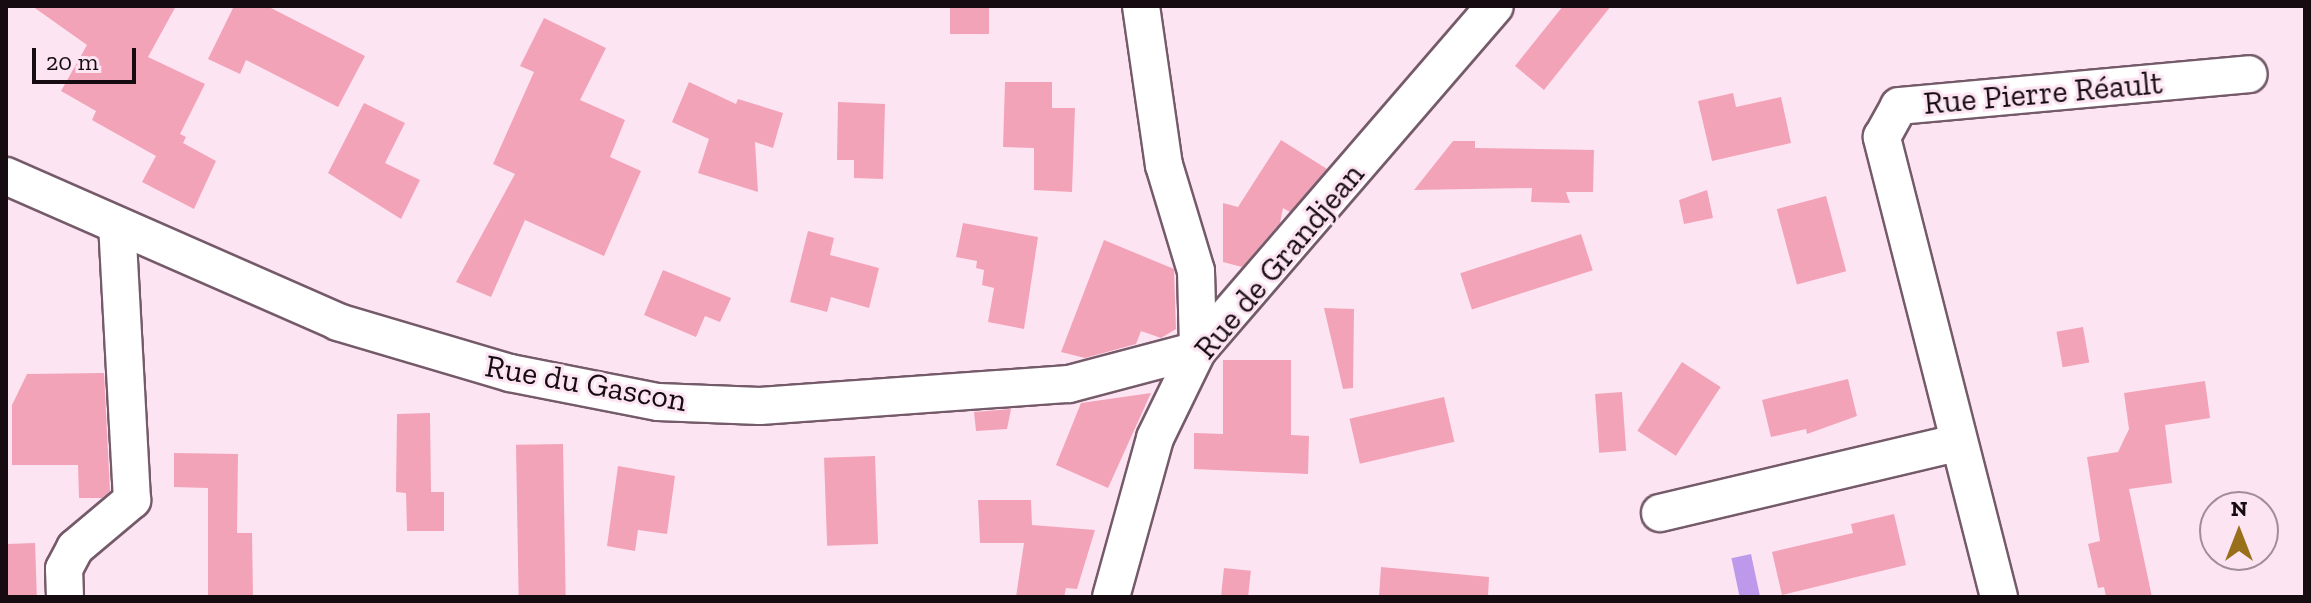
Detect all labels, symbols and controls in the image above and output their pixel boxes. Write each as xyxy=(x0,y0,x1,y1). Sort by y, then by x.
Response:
scale bar xyxy=(36,32,140,82)
text: 20 m xyxy=(46,47,98,76)
street label: Rue Pierre Réault xyxy=(1922,63,2164,123)
street label: Rue de Grandjean xyxy=(1186,155,1372,367)
street label: Rue du Gascon xyxy=(482,346,690,420)
north arrow xyxy=(2199,491,2279,571)
text: N xyxy=(2231,495,2247,522)

